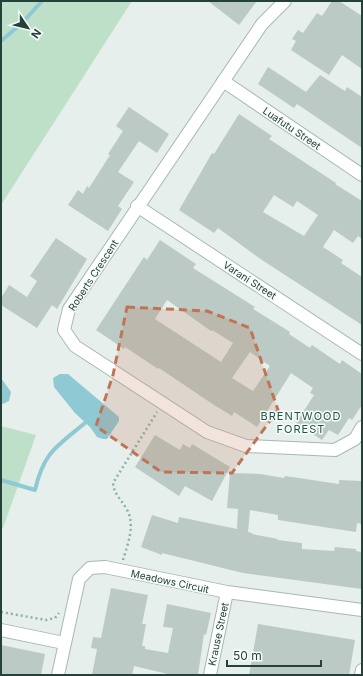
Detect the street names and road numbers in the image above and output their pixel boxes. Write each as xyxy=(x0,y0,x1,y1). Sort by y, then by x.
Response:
street label: Luafutu Street xyxy=(261,104,324,152)
street label: Roberts Crescent xyxy=(66,237,121,313)
street label: Varani Street xyxy=(221,258,279,302)
street label: Meadows Circuit xyxy=(130,567,211,595)
street label: Krause Street xyxy=(205,601,231,667)

